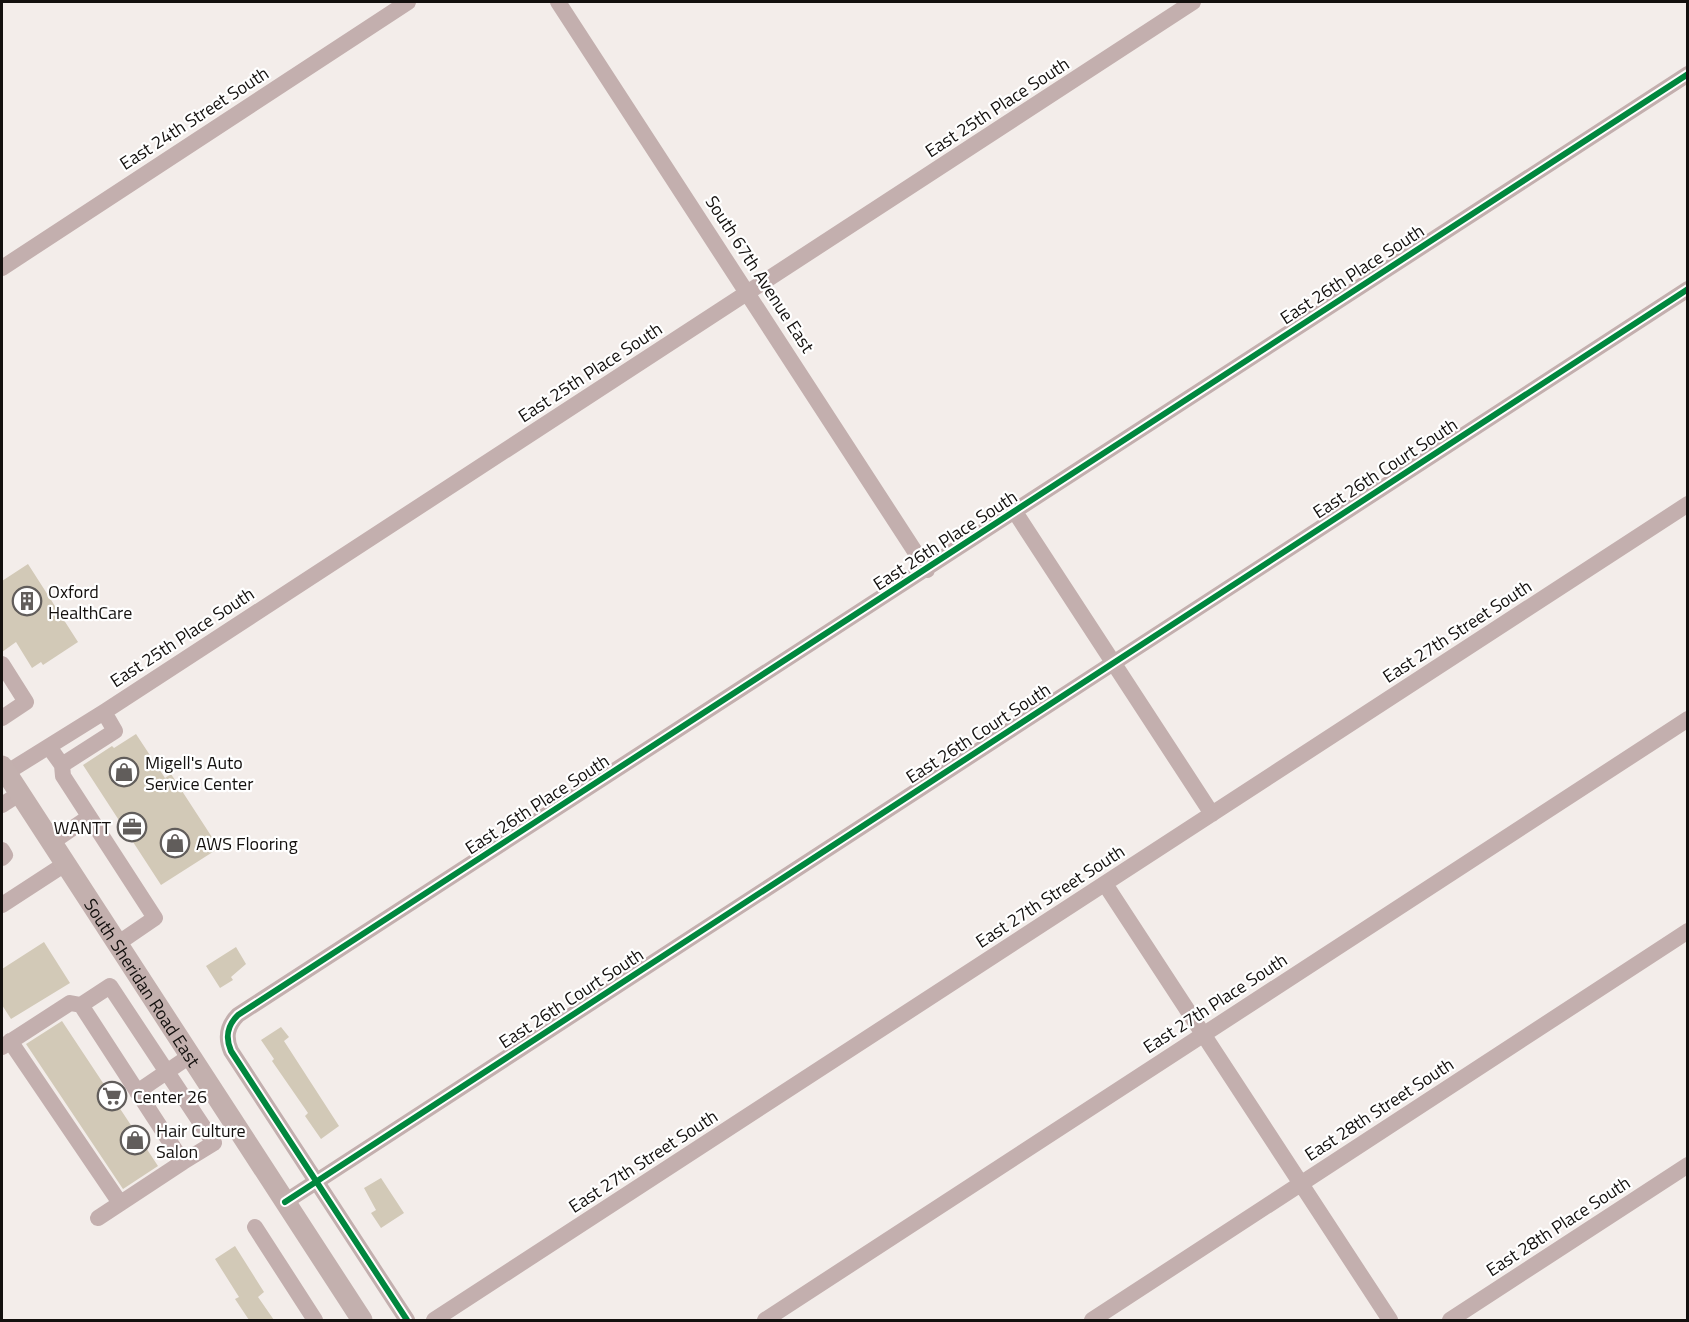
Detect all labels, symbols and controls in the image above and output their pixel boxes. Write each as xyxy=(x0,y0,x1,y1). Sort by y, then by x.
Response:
street label: East 25th Place South xyxy=(920,50,1074,164)
street label: East 24th Street South xyxy=(114,60,274,176)
street label: South 67th Avenue East xyxy=(699,190,821,359)
street label: East 26th Place South xyxy=(1275,217,1429,331)
street label: East 25th Place South xyxy=(513,315,667,429)
street label: East 26th Court South xyxy=(1307,411,1463,525)
street label: East 26th Place South xyxy=(868,483,1022,597)
street label: East 27th Street South xyxy=(1377,573,1537,689)
place label: Oxford HealthCare xyxy=(48,578,132,626)
street label: East 25th Place South xyxy=(105,580,259,694)
building icon: Oxford HealthCare xyxy=(11,585,43,617)
street label: East 26th Court South xyxy=(900,676,1056,790)
street label: East 26th Place South xyxy=(460,747,614,861)
place label: Migell's Auto Service Center xyxy=(145,749,253,797)
shop icon: Migell's Auto Service Center xyxy=(108,756,140,788)
office icon: WANTT xyxy=(116,811,148,843)
place label: WANTT xyxy=(54,814,112,841)
shop icon: AWS Flooring xyxy=(159,827,191,859)
place label: AWS Flooring xyxy=(196,830,298,857)
street label: East 27th Street South xyxy=(970,838,1130,954)
street label: South Sheridan Road East xyxy=(78,893,208,1073)
street label: East 26th Court South xyxy=(493,941,649,1055)
street label: East 27th Place South xyxy=(1138,946,1292,1060)
street label: East 28th Street South xyxy=(1299,1051,1459,1167)
supermarket icon: Center 26 xyxy=(96,1080,128,1112)
place label: Center 26 xyxy=(133,1083,207,1110)
street label: East 27th Street South xyxy=(563,1103,723,1219)
place label: Hair Culture Salon xyxy=(156,1117,246,1165)
shop icon: Hair Culture Salon xyxy=(119,1124,151,1156)
street label: East 28th Place South xyxy=(1481,1169,1635,1283)

